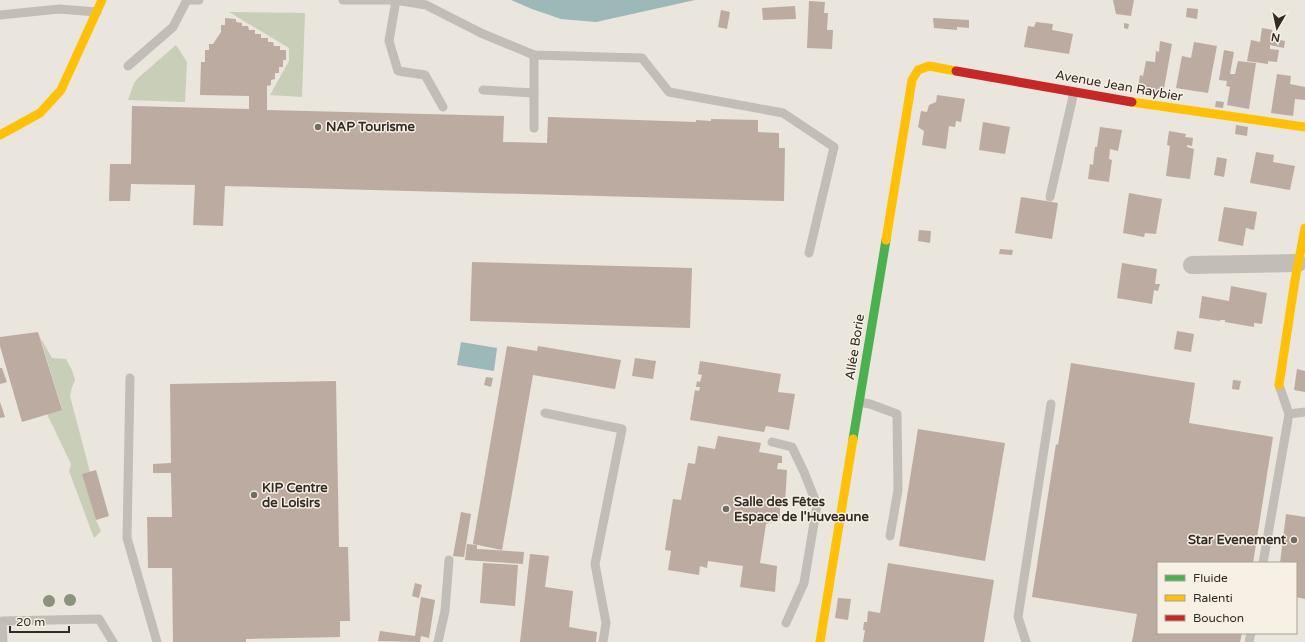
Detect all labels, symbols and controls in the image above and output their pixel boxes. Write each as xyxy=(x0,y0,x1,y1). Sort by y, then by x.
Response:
north arrow xyxy=(1257,8,1297,48)
text: N xyxy=(1270,30,1281,44)
street label: Avenue Jean Raybier xyxy=(1054,67,1184,105)
place label: NAP Tourisme xyxy=(326,119,416,135)
marker: NAP Tourisme xyxy=(313,122,323,132)
street label: Allée Borie xyxy=(842,313,868,381)
place label: KIP Centre de Loisirs xyxy=(262,480,328,511)
marker: KIP Centre de Loisirs xyxy=(249,490,259,500)
place label: Salle des Fêtes Espace de l'Huveaune xyxy=(734,494,869,525)
marker: Salle des Fêtes Espace de l'Huveaune xyxy=(721,504,731,514)
place label: Star Evenement xyxy=(1188,532,1286,548)
marker: Star Evenement xyxy=(1289,535,1299,545)
legend xyxy=(1157,562,1297,634)
text: Fluide xyxy=(1193,571,1228,585)
text: Ralenti xyxy=(1193,591,1233,605)
scale bar xyxy=(10,608,69,634)
text: Bouchon xyxy=(1193,611,1244,625)
text: 20 m xyxy=(16,615,45,629)

